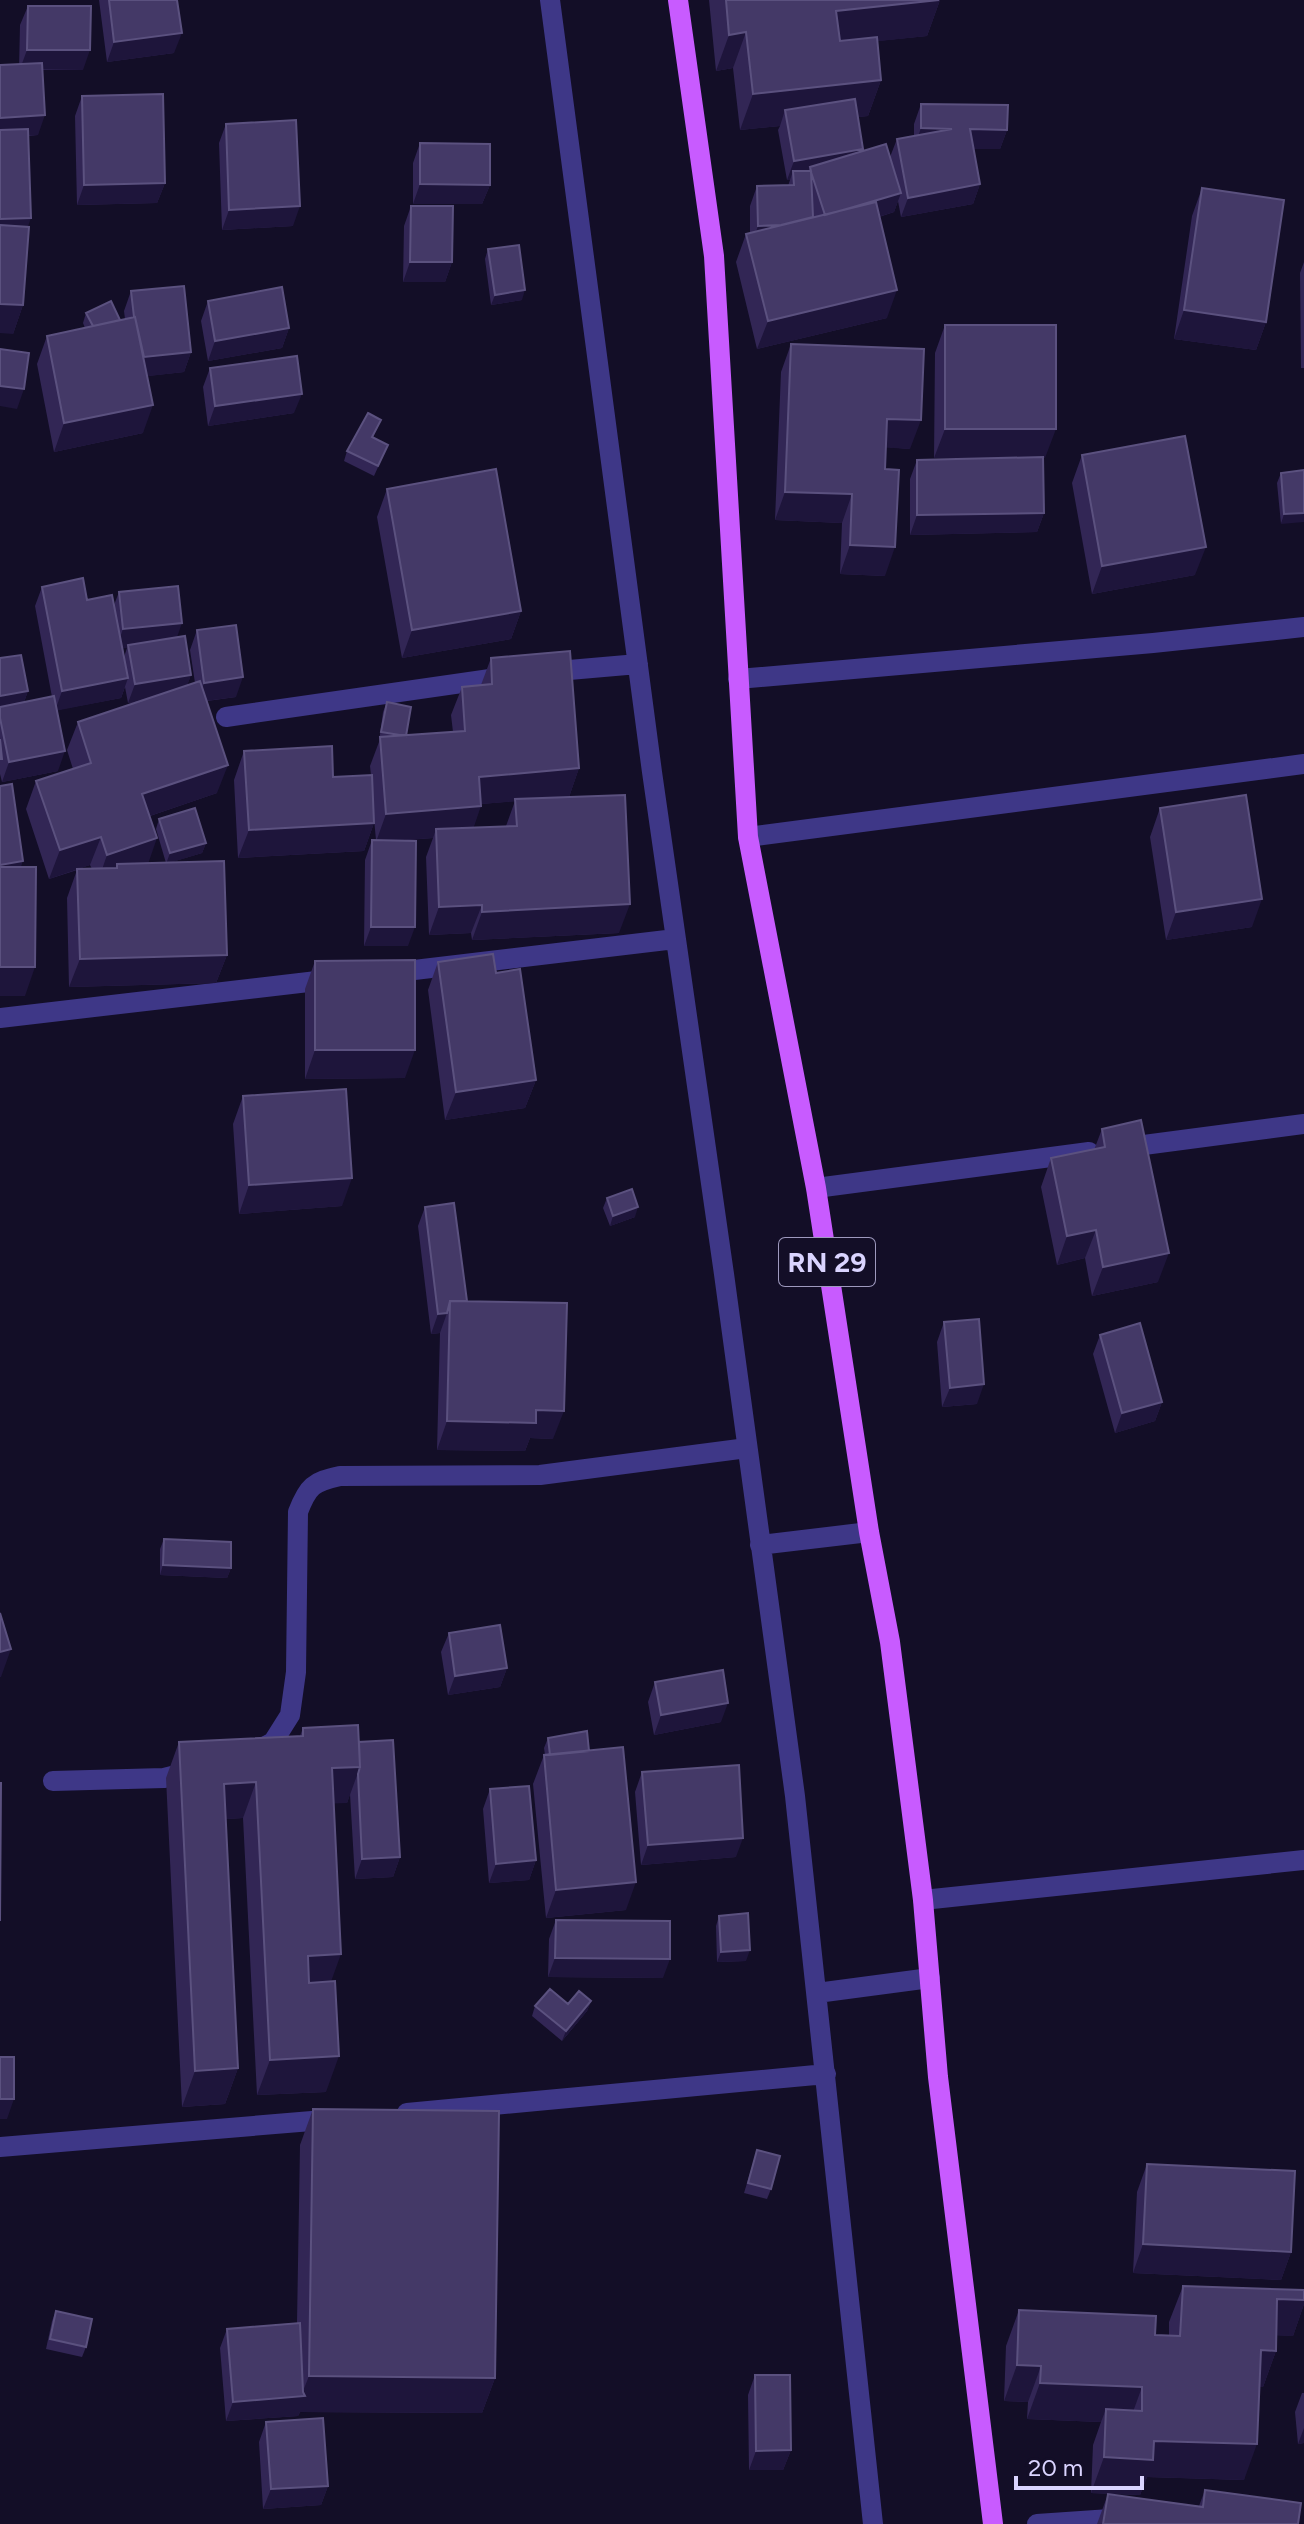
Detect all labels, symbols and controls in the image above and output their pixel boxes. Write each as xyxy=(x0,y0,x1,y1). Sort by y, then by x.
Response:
road number: RN 29 xyxy=(779,1238,875,1286)
scale bar xyxy=(1016,2440,1142,2490)
text: 20 m xyxy=(1028,2453,1083,2482)

